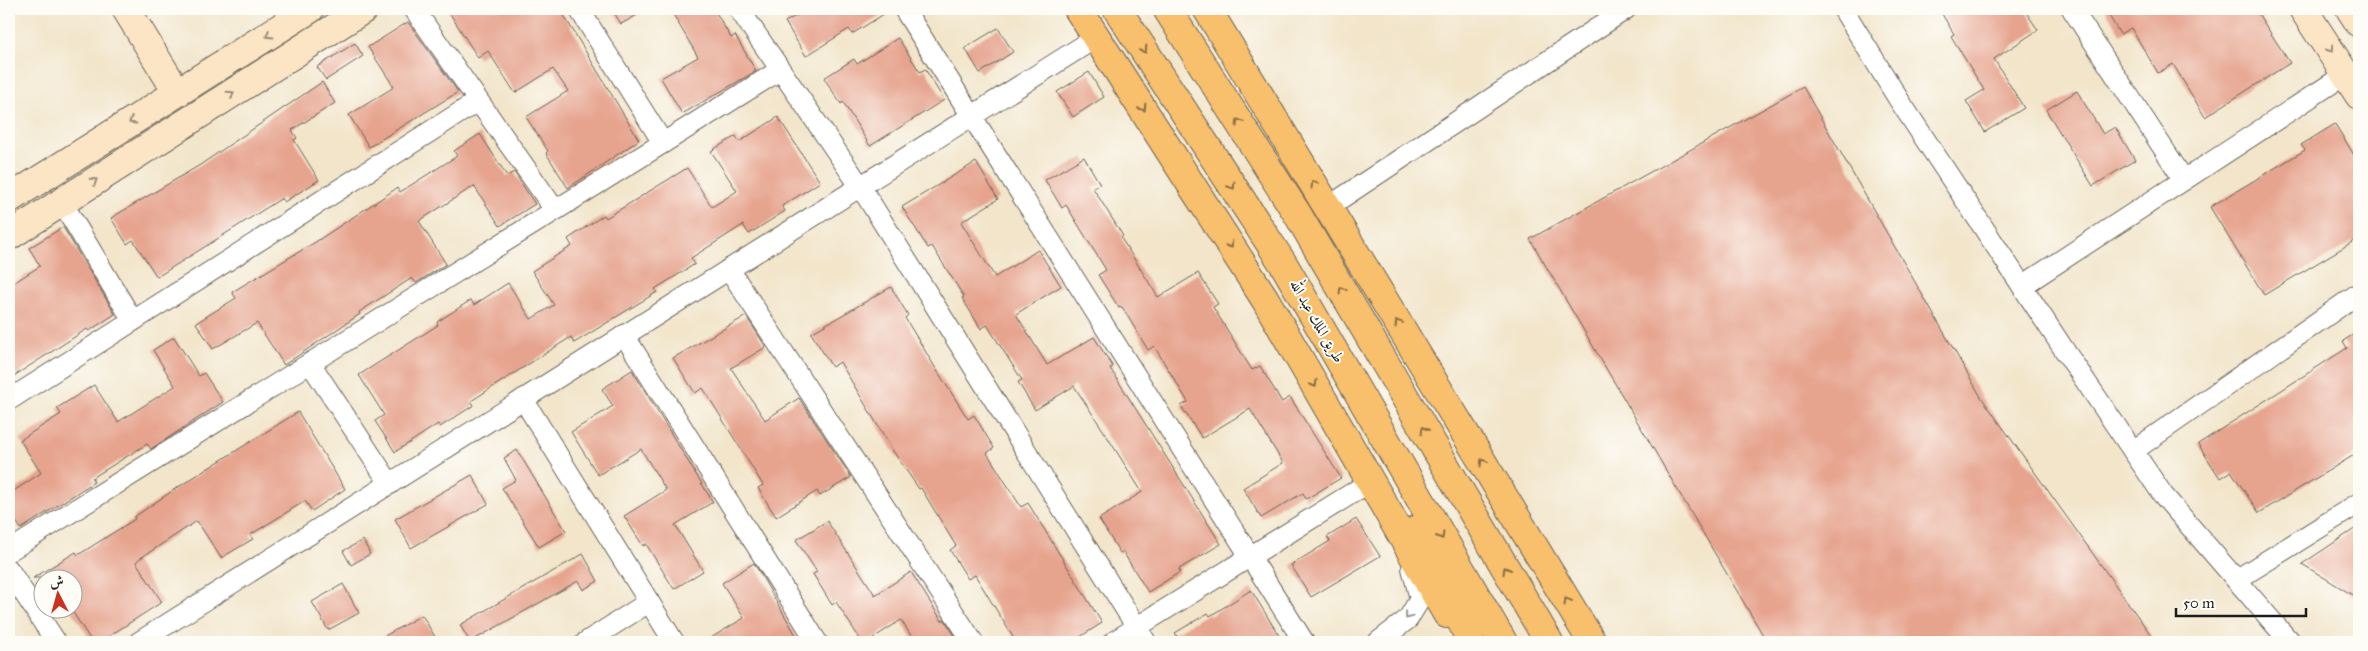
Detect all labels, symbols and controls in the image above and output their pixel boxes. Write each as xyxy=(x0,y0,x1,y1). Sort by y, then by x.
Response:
one-way arrow xyxy=(265,28,274,38)
one-way arrow xyxy=(1138,44,1147,53)
one-way arrow xyxy=(2323,44,2333,53)
one-way arrow xyxy=(225,90,234,100)
one-way arrow xyxy=(1136,103,1146,112)
one-way arrow xyxy=(128,115,137,125)
one-way arrow xyxy=(1235,118,1245,127)
one-way arrow xyxy=(89,178,98,188)
one-way arrow xyxy=(1311,180,1321,189)
one-way arrow xyxy=(1226,181,1236,190)
one-way arrow xyxy=(1224,240,1234,249)
street label: طريق الملك عبد الله xyxy=(1285,275,1351,366)
one-way arrow xyxy=(1338,286,1348,295)
one-way arrow xyxy=(1395,319,1405,328)
one-way arrow xyxy=(1308,379,1318,388)
one-way arrow xyxy=(1421,426,1431,435)
one-way arrow xyxy=(1479,458,1489,467)
one-way arrow xyxy=(1435,530,1445,539)
one-way arrow xyxy=(1503,567,1513,576)
north arrow xyxy=(32,568,82,618)
text: ش xyxy=(49,572,65,591)
scale bar xyxy=(2176,586,2306,618)
text: 50 m xyxy=(2183,594,2215,612)
one-way arrow xyxy=(1564,597,1574,606)
one-way arrow xyxy=(1405,611,1414,620)

